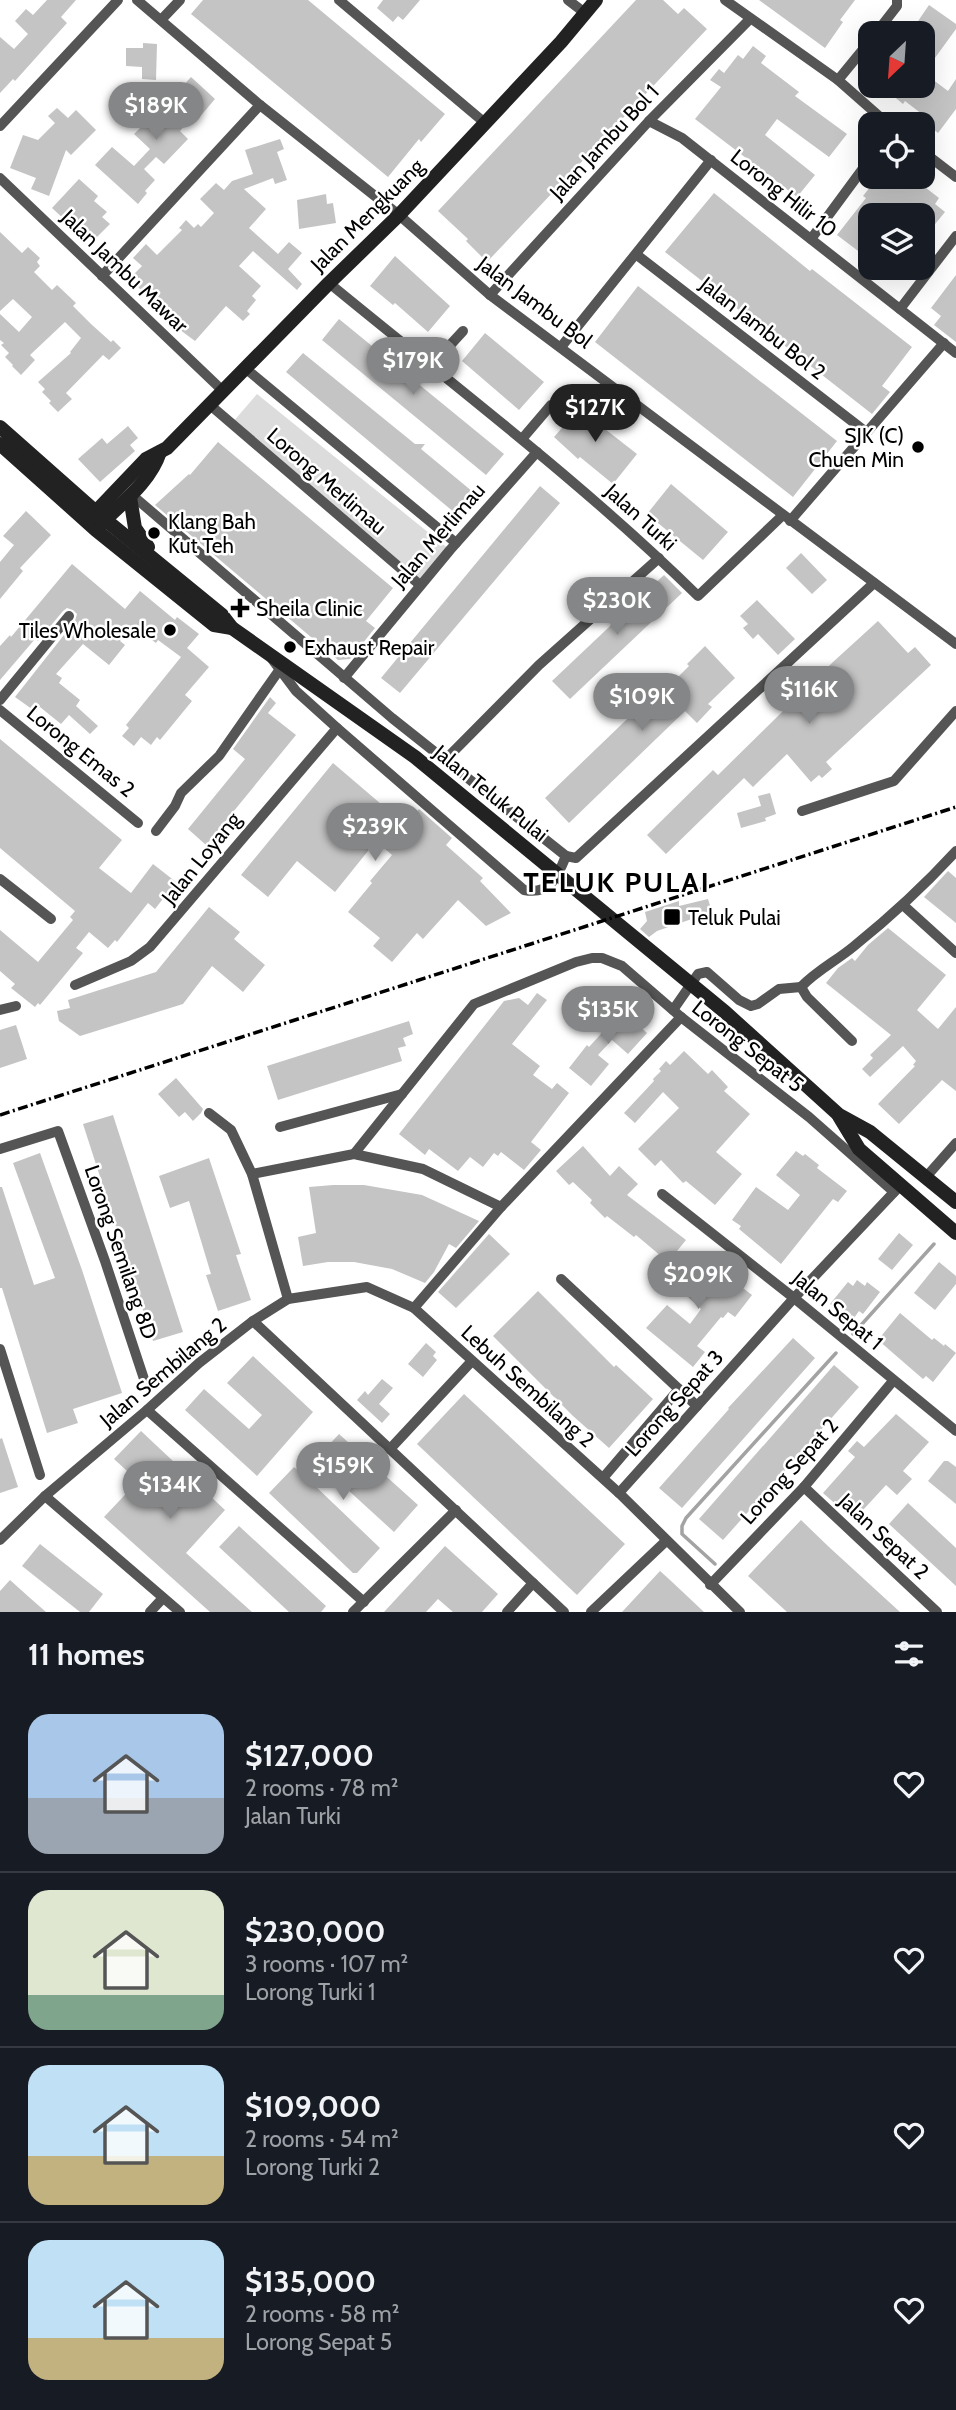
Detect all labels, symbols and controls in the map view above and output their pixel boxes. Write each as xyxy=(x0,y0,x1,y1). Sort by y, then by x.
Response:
north arrow xyxy=(858,21,934,98)
map controls xyxy=(858,21,935,280)
street label: Jalan Jambu Bol 1 xyxy=(544,79,664,206)
pin: $189K xyxy=(107,82,205,142)
text: $189K xyxy=(124,91,188,119)
button: locate xyxy=(858,112,935,189)
street label: Lorong Hilir 10 xyxy=(726,144,842,242)
street label: Jalan Mengkuang xyxy=(305,153,429,277)
button: layers xyxy=(858,203,935,280)
street label: Jalan Jambu Mawar xyxy=(56,204,194,338)
street label: Jalan Jambu Bol xyxy=(472,250,597,353)
street label: Jalan Jambu Bol 2 xyxy=(694,271,831,385)
pin: $179K xyxy=(364,338,462,397)
text: $179K xyxy=(383,346,443,374)
pin: $127K xyxy=(546,384,644,444)
text: $127K xyxy=(565,393,625,421)
street label: Lorong Merlimau xyxy=(262,422,392,540)
place label: SJK (C) Chuen Min xyxy=(808,423,904,472)
marker: SJK (C) Chuen Min xyxy=(910,439,926,455)
street label: Jalan Merlimau xyxy=(385,478,490,593)
street label: Jalan Turki xyxy=(599,478,682,556)
place label: Klang Bah Kut Teh xyxy=(168,509,256,558)
marker: Klang Bah Kut Teh xyxy=(146,525,162,541)
pin: $230K xyxy=(568,578,666,637)
text: $230K xyxy=(583,586,651,614)
place label: Sheila Clinic xyxy=(256,596,363,621)
marker: Sheila Clinic xyxy=(230,598,250,618)
place label: Tiles Wholesale xyxy=(19,618,156,643)
marker: Tiles Wholesale xyxy=(162,622,178,638)
place label: Exhaust Repair xyxy=(304,635,435,660)
marker: Exhaust Repair xyxy=(282,639,298,655)
pin: $116K xyxy=(760,666,858,726)
pin: $109K xyxy=(593,674,691,733)
text: $116K xyxy=(780,675,838,703)
text: $109K xyxy=(609,682,675,710)
street label: Lorong Emas 2 xyxy=(22,700,140,802)
street label: Jalan Teluk Pulai xyxy=(428,739,553,847)
pin: $239K xyxy=(326,804,424,863)
street label: Jalan Loyang xyxy=(156,807,246,910)
text: $239K xyxy=(342,812,408,840)
district label: TELUK PULAI xyxy=(523,865,711,899)
place label: Teluk Pulai xyxy=(688,905,781,930)
marker: Teluk Pulai xyxy=(662,907,682,927)
pin: $135K xyxy=(559,986,657,1046)
text: $135K xyxy=(578,995,639,1023)
street label: Lorong Sepat 5 xyxy=(687,995,809,1097)
street label: Lorong Semilang 8D xyxy=(79,1162,163,1342)
pin: $209K xyxy=(649,1252,747,1311)
text: $209K xyxy=(663,1260,733,1288)
street label: Jalan Sepat 1 xyxy=(787,1264,888,1355)
street label: Jalan Sembilang 2 xyxy=(94,1312,231,1433)
street label: Lebuh Sembilang 2 xyxy=(456,1320,600,1452)
street label: Lorong Sepat 3 xyxy=(620,1345,728,1461)
street label: Lorong Sepat 2 xyxy=(735,1413,843,1529)
pin: $159K xyxy=(294,1442,392,1502)
text: $159K xyxy=(312,1451,374,1479)
pin: $134K xyxy=(121,1462,219,1521)
text: $134K xyxy=(139,1470,201,1498)
street label: Jalan Sepat 2 xyxy=(833,1487,934,1584)
icon: filters xyxy=(890,1635,928,1673)
text: 11 homes xyxy=(28,1636,145,1673)
text: $127,000 xyxy=(245,1737,374,1774)
icon: home xyxy=(84,1742,168,1826)
icon: heart xyxy=(890,1765,928,1803)
text: 2 rooms · 78 m² xyxy=(245,1774,399,1802)
text: Jalan Turki xyxy=(245,1802,341,1830)
text: $230,000 xyxy=(245,1913,386,1950)
icon: home xyxy=(84,1918,168,2002)
icon: heart xyxy=(890,1941,928,1979)
text: 3 rooms · 107 m² xyxy=(245,1950,408,1978)
text: Lorong Turki 1 xyxy=(245,1978,375,2006)
text: $109,000 xyxy=(245,2088,381,2125)
icon: home xyxy=(84,2093,168,2177)
icon: heart xyxy=(890,2116,928,2154)
text: 2 rooms · 54 m² xyxy=(245,2125,399,2153)
text: Lorong Turki 2 xyxy=(245,2153,380,2181)
text: $135,000 xyxy=(245,2263,376,2300)
icon: home xyxy=(84,2268,168,2352)
icon: heart xyxy=(890,2291,928,2329)
text: 2 rooms · 58 m² xyxy=(245,2300,399,2328)
text: Lorong Sepat 5 xyxy=(245,2328,392,2356)

